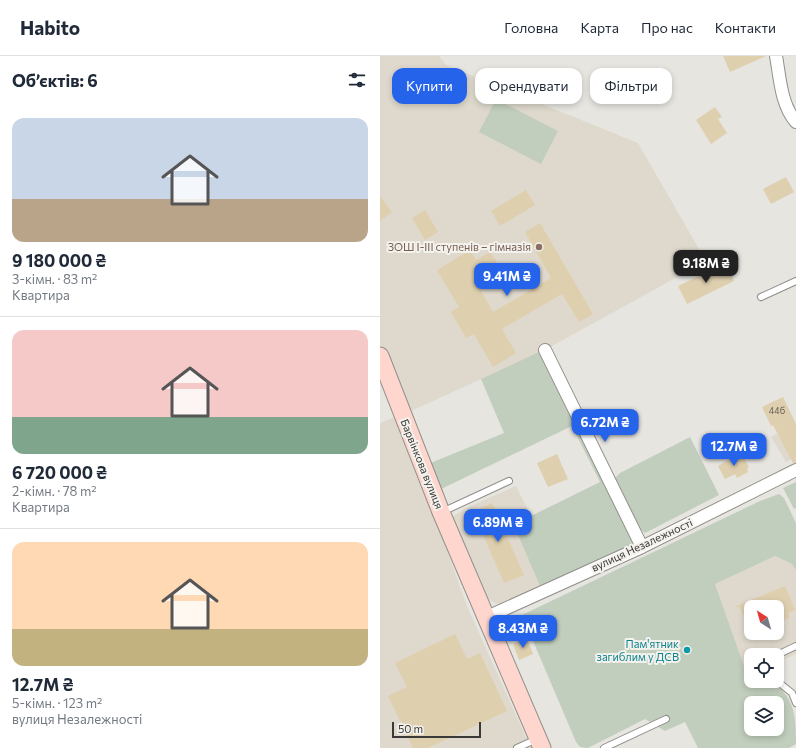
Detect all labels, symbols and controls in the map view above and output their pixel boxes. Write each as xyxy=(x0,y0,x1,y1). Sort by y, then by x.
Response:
text: Habito xyxy=(20,16,80,39)
text: Головна xyxy=(504,19,558,36)
text: Карта xyxy=(580,19,619,36)
text: Про нас xyxy=(641,19,693,36)
text: Контакти xyxy=(715,19,776,36)
chip: Купити xyxy=(392,68,467,104)
chip: Орендувати xyxy=(475,68,582,104)
chip: Фільтри xyxy=(590,68,672,104)
icon: filters xyxy=(346,69,368,91)
text: Об’єктів: 6 xyxy=(12,70,98,91)
icon: home xyxy=(154,144,226,216)
place label: ЗОШ І-ІІІ ступенів – гімназія xyxy=(388,240,531,253)
marker: ЗОШ І-ІІІ ступенів – гімназія xyxy=(534,242,544,252)
text: 9 180 000 ₴ xyxy=(12,250,106,271)
pin: 9.18M ₴ xyxy=(669,250,743,284)
text: 9.18M ₴ xyxy=(682,255,730,271)
pin: 9.41M ₴ xyxy=(470,263,544,297)
text: 9.41M ₴ xyxy=(483,268,531,284)
text: 3-кімн. · 83 m² xyxy=(12,271,97,287)
text: Квартира xyxy=(12,287,70,303)
icon: home xyxy=(154,356,226,428)
house number: 44б xyxy=(769,405,785,416)
pin: 6.72M ₴ xyxy=(568,409,642,443)
text: 6.72M ₴ xyxy=(581,414,629,430)
street label: Барвінкова вулиця xyxy=(398,417,446,511)
pin: 12.7M ₴ xyxy=(697,433,771,467)
text: 12.7M ₴ xyxy=(711,438,757,454)
text: 6 720 000 ₴ xyxy=(12,462,107,483)
text: 2-кімн. · 78 m² xyxy=(12,483,97,499)
text: Квартира xyxy=(12,499,70,515)
pin: 6.89M ₴ xyxy=(461,509,535,543)
text: 6.89M ₴ xyxy=(473,514,523,530)
street label: вулиця Незалежності xyxy=(589,515,695,574)
icon: home xyxy=(154,568,226,640)
north arrow xyxy=(744,600,784,640)
map controls xyxy=(744,600,784,736)
pin: 8.43M ₴ xyxy=(486,615,560,649)
text: 8.43M ₴ xyxy=(498,620,548,636)
place label: Пам'ятник загиблим у ДСВ xyxy=(597,637,679,663)
marker: Пам'ятник загиблим у ДСВ xyxy=(682,645,692,655)
button: locate xyxy=(744,648,784,688)
text: 12.7M ₴ xyxy=(12,674,73,695)
text: 5-кімн. · 123 m² xyxy=(12,695,102,711)
button: layers xyxy=(744,696,784,736)
text: вулиця Незалежності xyxy=(12,711,142,727)
scale bar xyxy=(392,720,481,739)
text: 50 m xyxy=(398,722,423,735)

